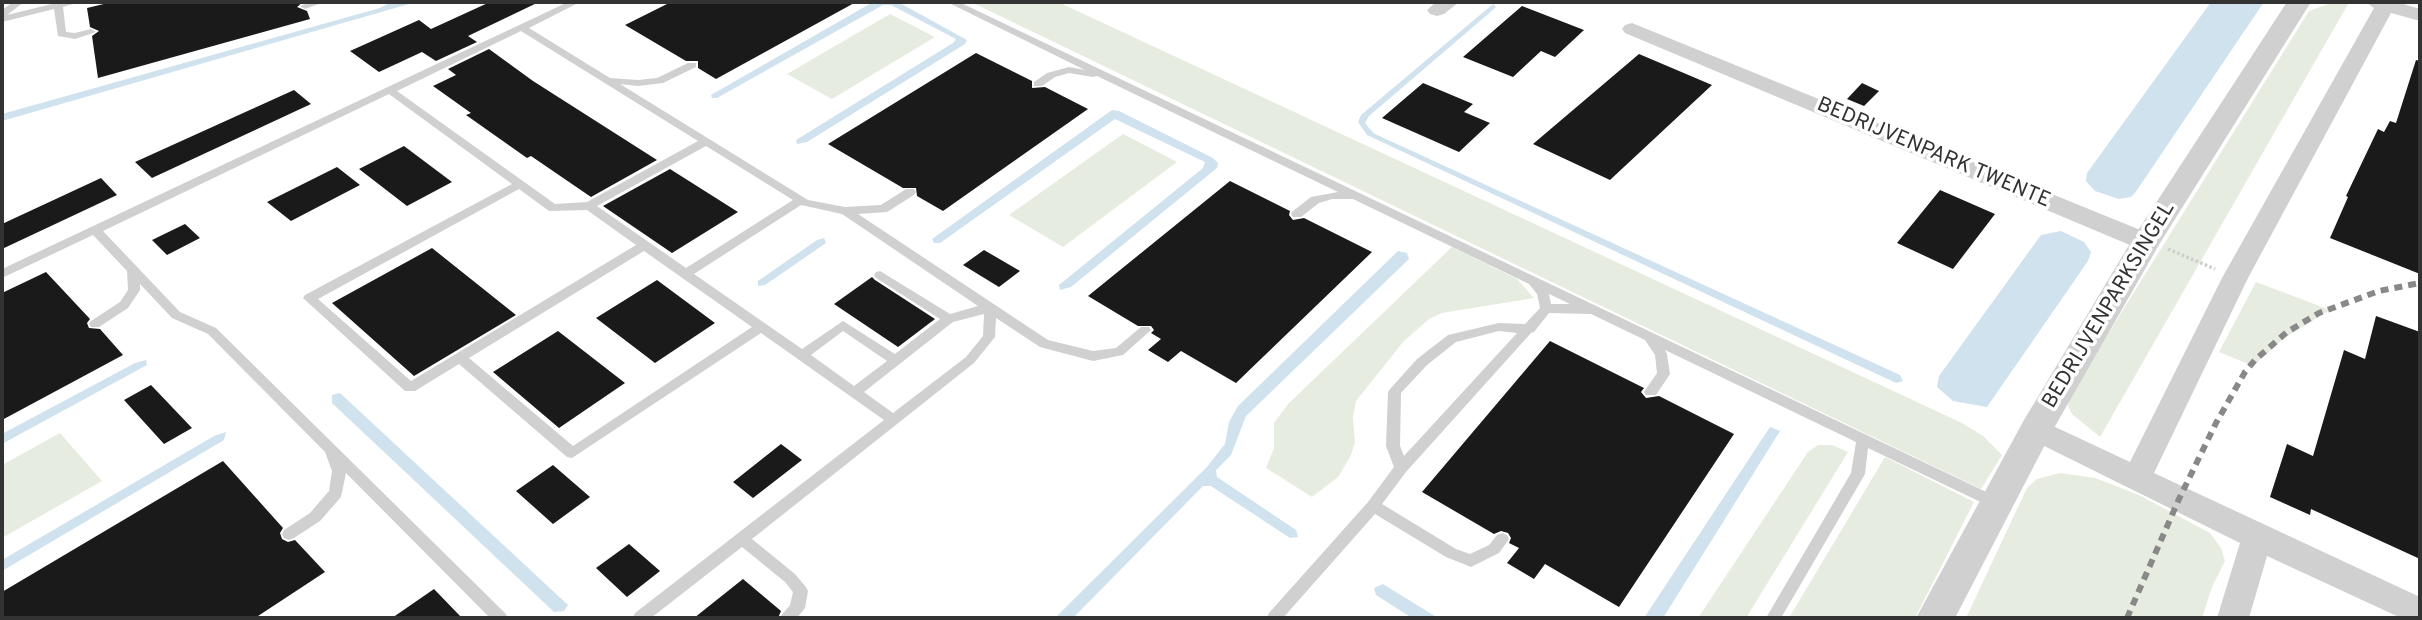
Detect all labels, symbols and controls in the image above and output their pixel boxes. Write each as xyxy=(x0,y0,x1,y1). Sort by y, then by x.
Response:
street label: BEDRIJVENPARK TWENTE xyxy=(1812,93,2054,215)
street label: BEDRIJVENPARKSINGEL xyxy=(2038,198,2182,414)

